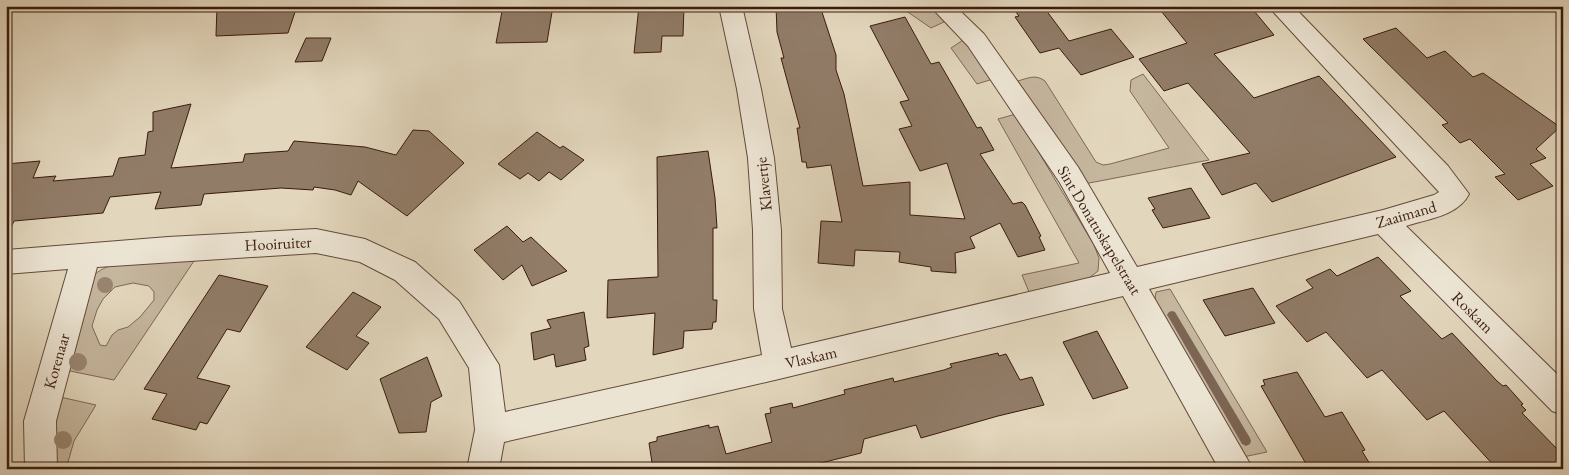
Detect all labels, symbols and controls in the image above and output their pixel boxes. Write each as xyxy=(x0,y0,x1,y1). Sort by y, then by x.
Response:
street label: Klavertje xyxy=(750,156,777,212)
street label: Sint Donatuskapelstraat xyxy=(1053,162,1146,299)
street label: Zaaimand xyxy=(1374,196,1440,233)
street label: Hooiruiter xyxy=(244,231,313,256)
street label: Roskam xyxy=(1447,287,1498,338)
street label: Korenaar xyxy=(39,330,75,391)
street label: Vlaskam xyxy=(783,341,840,374)

